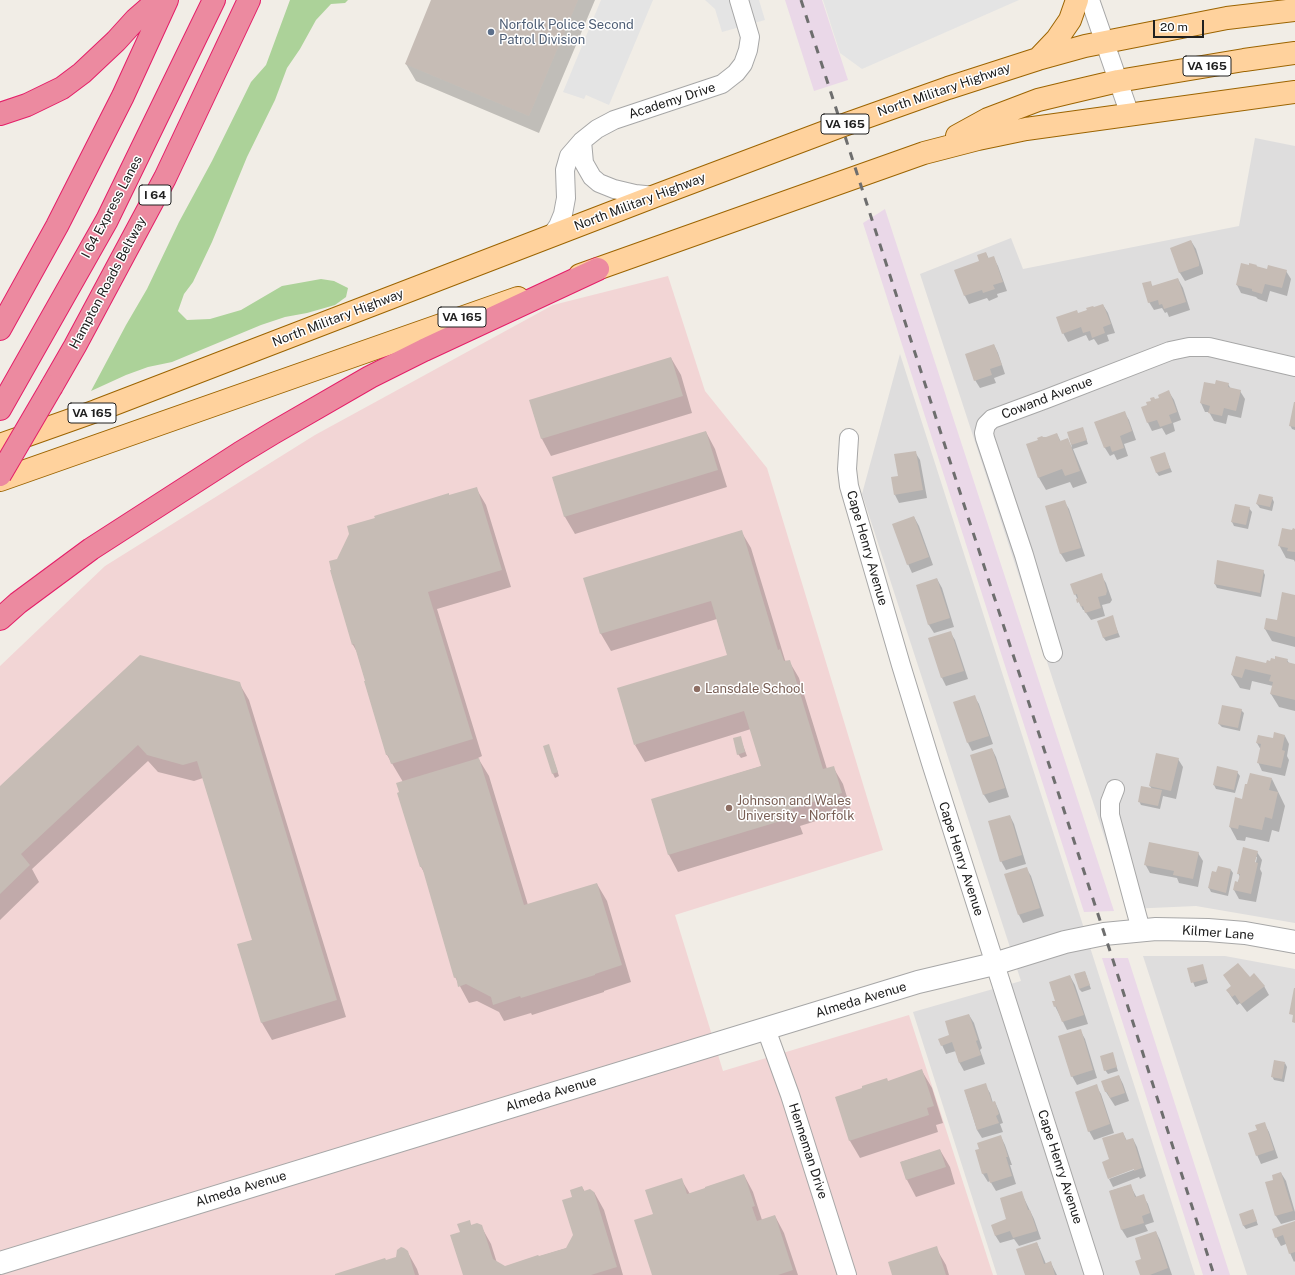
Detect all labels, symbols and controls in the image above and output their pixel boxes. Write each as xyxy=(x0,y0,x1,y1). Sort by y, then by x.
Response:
scale bar xyxy=(1155,12,1206,38)
place label: Norfolk Police Second Patrol Division xyxy=(499,17,634,48)
text: 20 m xyxy=(1160,20,1188,34)
marker: Norfolk Police Second Patrol Division xyxy=(486,27,496,37)
road number: VA 165 xyxy=(1183,56,1231,76)
street label: North Military Highway xyxy=(875,60,1013,120)
street label: Academy Drive xyxy=(627,80,717,122)
road number: VA 165 xyxy=(821,114,869,134)
street label: I 64 Express Lanes xyxy=(78,153,146,261)
street label: North Military Highway xyxy=(572,170,708,234)
road number: I 64 xyxy=(139,185,171,205)
street label: Hampton Roads Beltway xyxy=(66,214,150,352)
street label: North Military Highway xyxy=(270,286,406,350)
road number: VA 165 xyxy=(438,307,486,327)
street label: Cowand Avenue xyxy=(999,373,1095,423)
road number: VA 165 xyxy=(68,403,116,423)
street label: Cape Henry Avenue xyxy=(843,489,891,607)
place label: Lansdale School xyxy=(705,681,804,697)
marker: Lansdale School xyxy=(692,684,702,694)
place label: Johnson and Wales University - Norfolk xyxy=(737,793,855,824)
street label: Cape Henry Avenue xyxy=(935,800,987,918)
marker: Johnson and Wales University - Norfolk xyxy=(724,803,734,813)
street label: Kilmer Lane xyxy=(1181,923,1255,943)
street label: Almeda Avenue xyxy=(814,979,908,1021)
street label: Almeda Avenue xyxy=(504,1073,598,1115)
street label: Henneman Drive xyxy=(785,1101,831,1201)
street label: Cape Henry Avenue xyxy=(1034,1108,1086,1226)
street label: Almeda Avenue xyxy=(194,1168,288,1210)

